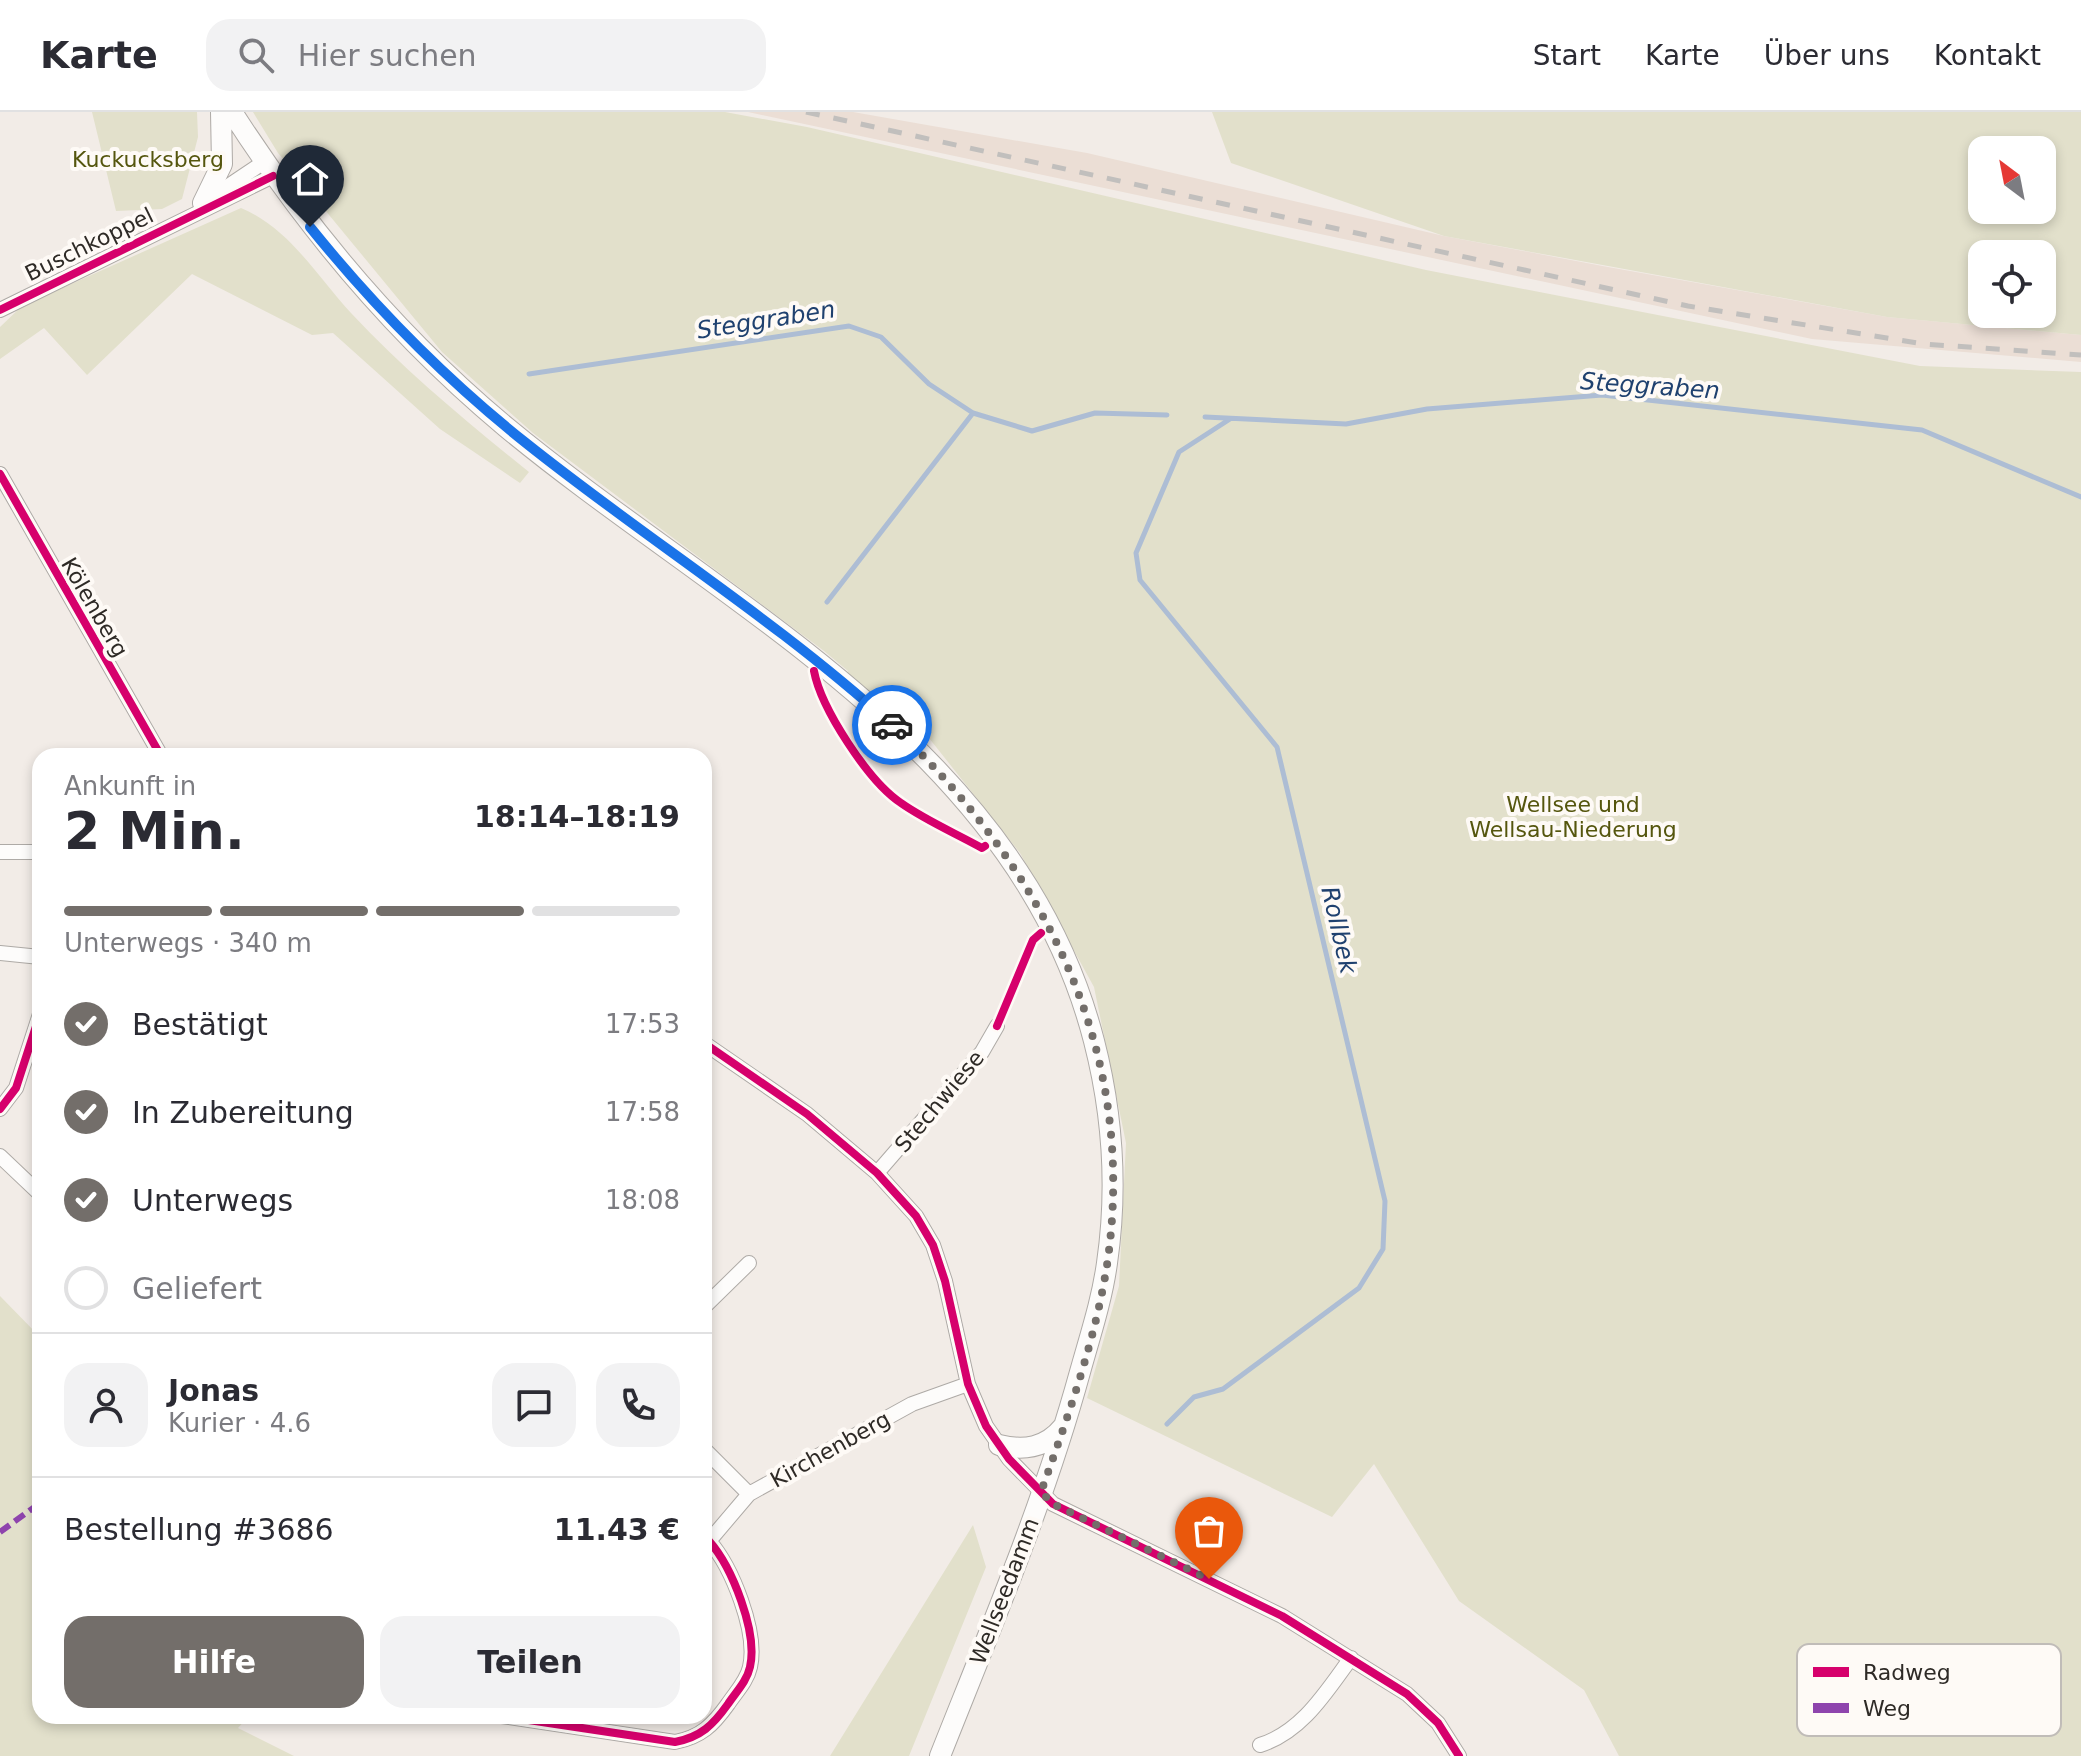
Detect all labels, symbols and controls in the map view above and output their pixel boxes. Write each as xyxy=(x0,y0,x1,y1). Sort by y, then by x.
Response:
search box xyxy=(206,19,766,91)
text: Karte xyxy=(40,33,158,77)
icon: search xyxy=(234,33,278,77)
text: Hier suchen xyxy=(298,38,477,73)
text: Start xyxy=(1533,39,1601,72)
text: Karte xyxy=(1645,39,1720,72)
text: Über uns xyxy=(1764,39,1890,72)
text: Kontakt xyxy=(1934,39,2041,72)
north arrow xyxy=(1968,136,2056,224)
map controls xyxy=(1968,136,2056,328)
pin xyxy=(276,145,344,227)
park label: Kuckucksberg xyxy=(72,147,224,172)
icon: home xyxy=(288,157,332,201)
street label: Buschkoppel xyxy=(21,203,157,286)
button: locate xyxy=(1968,240,2056,328)
water label: Steggraben xyxy=(695,295,837,345)
water label: Steggraben xyxy=(1579,367,1721,405)
street label: Kölenberg xyxy=(56,553,133,661)
courier xyxy=(852,685,932,765)
icon: car xyxy=(870,703,914,747)
text: Ankunft in xyxy=(64,771,196,801)
park label: Wellsee und Wellsau-Niederung xyxy=(1469,792,1677,842)
text: 18:14–18:19 xyxy=(474,799,680,834)
text: 2 Min. xyxy=(64,801,245,861)
water label: Rollbek xyxy=(1315,884,1363,977)
text: Unterwegs · 340 m xyxy=(64,928,312,958)
icon: check xyxy=(64,1002,108,1046)
text: Bestätigt xyxy=(132,1007,268,1042)
text: 17:53 xyxy=(605,1009,680,1039)
street label: Stechwiese xyxy=(890,1045,989,1157)
icon: check xyxy=(64,1090,108,1134)
text: In Zubereitung xyxy=(132,1095,354,1130)
text: 17:58 xyxy=(605,1097,680,1127)
icon: check xyxy=(64,1178,108,1222)
text: Unterwegs xyxy=(132,1183,293,1218)
text: 18:08 xyxy=(605,1185,680,1215)
text: Geliefert xyxy=(132,1271,262,1306)
button: person xyxy=(64,1363,148,1447)
button: chat xyxy=(492,1363,576,1447)
button: phone xyxy=(596,1363,680,1447)
text: Jonas xyxy=(168,1373,259,1408)
street label: Kirchenberg xyxy=(766,1406,894,1493)
text: Kurier · 4.6 xyxy=(168,1408,311,1438)
pin xyxy=(1175,1497,1243,1579)
icon: bag xyxy=(1187,1509,1231,1553)
text: Bestellung #3686 xyxy=(64,1512,334,1547)
text: 11.43 € xyxy=(554,1512,680,1547)
street label: Wellseedamm xyxy=(965,1514,1044,1668)
button: Hilfe xyxy=(64,1616,364,1708)
button: Teilen xyxy=(380,1616,680,1708)
legend xyxy=(1797,1644,2061,1736)
text: Radweg xyxy=(1863,1660,1951,1685)
text: Weg xyxy=(1863,1696,1911,1721)

